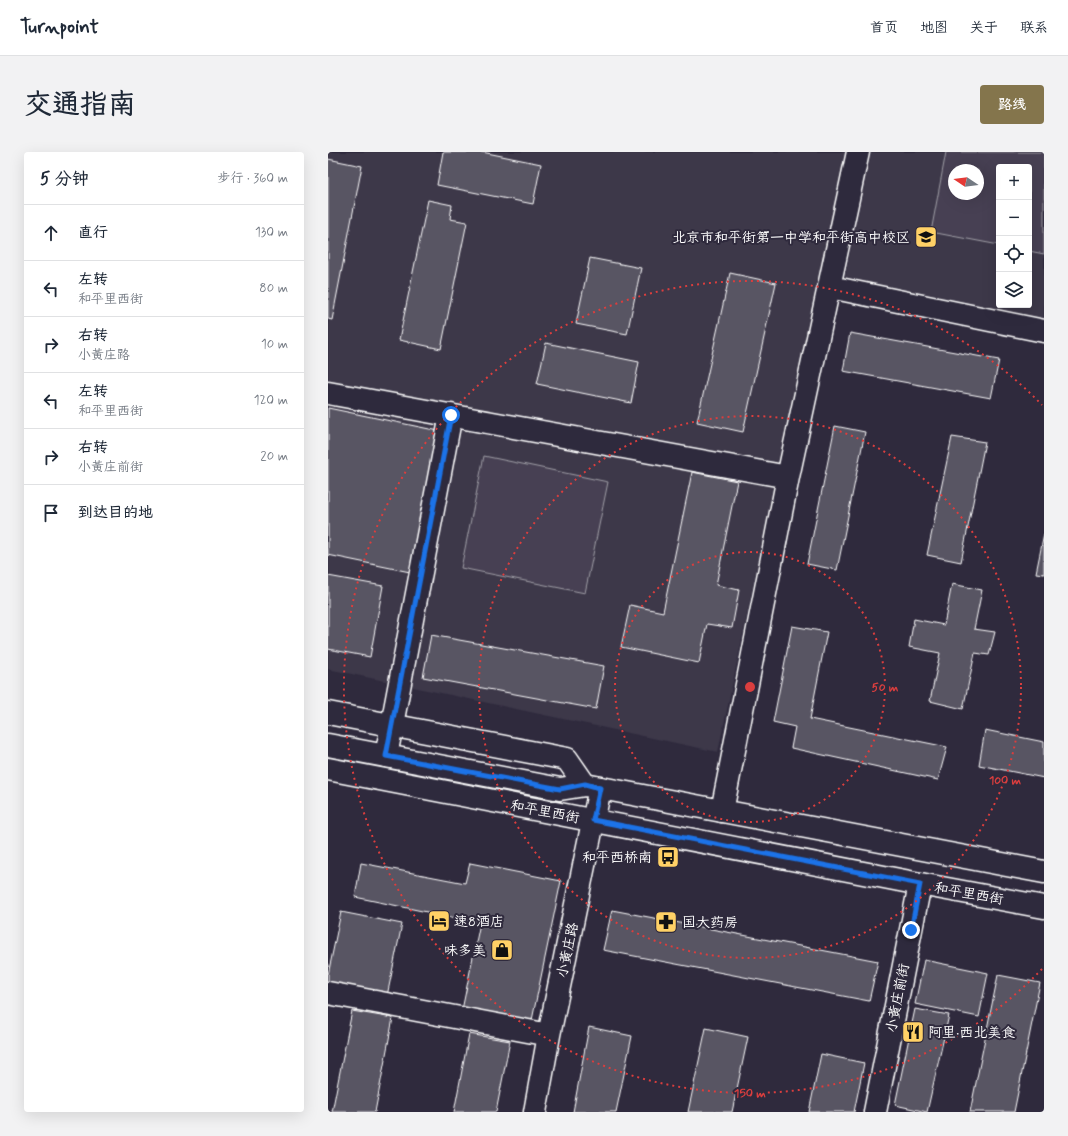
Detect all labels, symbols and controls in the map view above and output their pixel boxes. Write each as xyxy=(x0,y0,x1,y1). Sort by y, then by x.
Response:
text: Turnpoint xyxy=(20,15,99,40)
text: 首页 xyxy=(870,19,898,37)
text: 地图 xyxy=(920,19,948,37)
text: 关于 xyxy=(970,19,998,37)
text: 联系 xyxy=(1020,19,1048,37)
button: 路线 xyxy=(980,85,1044,124)
text: 交通指南 xyxy=(24,87,136,124)
north arrow xyxy=(948,164,984,200)
map controls xyxy=(996,164,1032,308)
button: + xyxy=(996,164,1032,200)
text: 5 分钟 xyxy=(40,168,89,190)
text: 步行 · 360 m xyxy=(217,170,288,187)
button: − xyxy=(996,200,1032,236)
icon: ahead xyxy=(40,222,62,244)
text: 直行 xyxy=(78,223,108,243)
text: 130 m xyxy=(255,224,288,241)
school or university icon: 北京市和平街第一中学和平街高中校区 xyxy=(913,224,939,250)
place label: 北京市和平街第一中学和平街高中校区 xyxy=(672,229,910,247)
button: locate xyxy=(996,236,1032,272)
text: 左转 xyxy=(78,270,108,290)
button: layers xyxy=(996,272,1032,308)
icon: left xyxy=(40,278,62,300)
text: 80 m xyxy=(259,280,288,297)
text: 和平里西街 xyxy=(78,291,143,308)
text: 右转 xyxy=(78,326,108,346)
icon: right xyxy=(40,334,62,356)
text: 10 m xyxy=(261,336,288,353)
text: 小黄庄路 xyxy=(78,347,130,364)
text: 左转 xyxy=(78,382,108,402)
icon: left xyxy=(40,390,62,412)
text: 120 m xyxy=(254,392,288,409)
text: 和平里西街 xyxy=(78,403,143,420)
route start xyxy=(442,406,460,424)
text: 右转 xyxy=(78,438,108,458)
icon: right xyxy=(40,446,62,468)
text: 20 m xyxy=(260,448,288,465)
text: 小黄庄前街 xyxy=(78,459,143,476)
icon: arrive xyxy=(40,502,62,524)
text: 到达目的地 xyxy=(78,503,153,523)
centre of rings xyxy=(743,680,757,694)
text: 50 m xyxy=(872,680,899,696)
text: 100 m xyxy=(989,773,1022,789)
street label: 和平里西街 xyxy=(509,796,581,827)
bus stop icon: 和平西桥南 xyxy=(655,844,681,870)
place label: 和平西桥南 xyxy=(582,849,652,867)
street label: 和平里西街 xyxy=(933,879,1005,909)
hotel icon: 速8酒店 xyxy=(426,908,452,934)
pharmacy icon: 国大药房 xyxy=(653,909,679,935)
place label: 速8酒店 xyxy=(454,913,504,931)
place label: 国大药房 xyxy=(682,914,738,932)
street label: 小黄庄路 xyxy=(553,921,583,979)
route end xyxy=(902,921,920,939)
shop icon: 味多美 xyxy=(489,937,515,963)
place label: 味多美 xyxy=(444,942,486,960)
street label: 小黄庄前街 xyxy=(882,962,913,1034)
restaurant icon: 阿里·西北美食 xyxy=(900,1019,926,1045)
place label: 阿里·西北美食 xyxy=(928,1024,1015,1042)
text: 150 m xyxy=(734,1086,766,1102)

